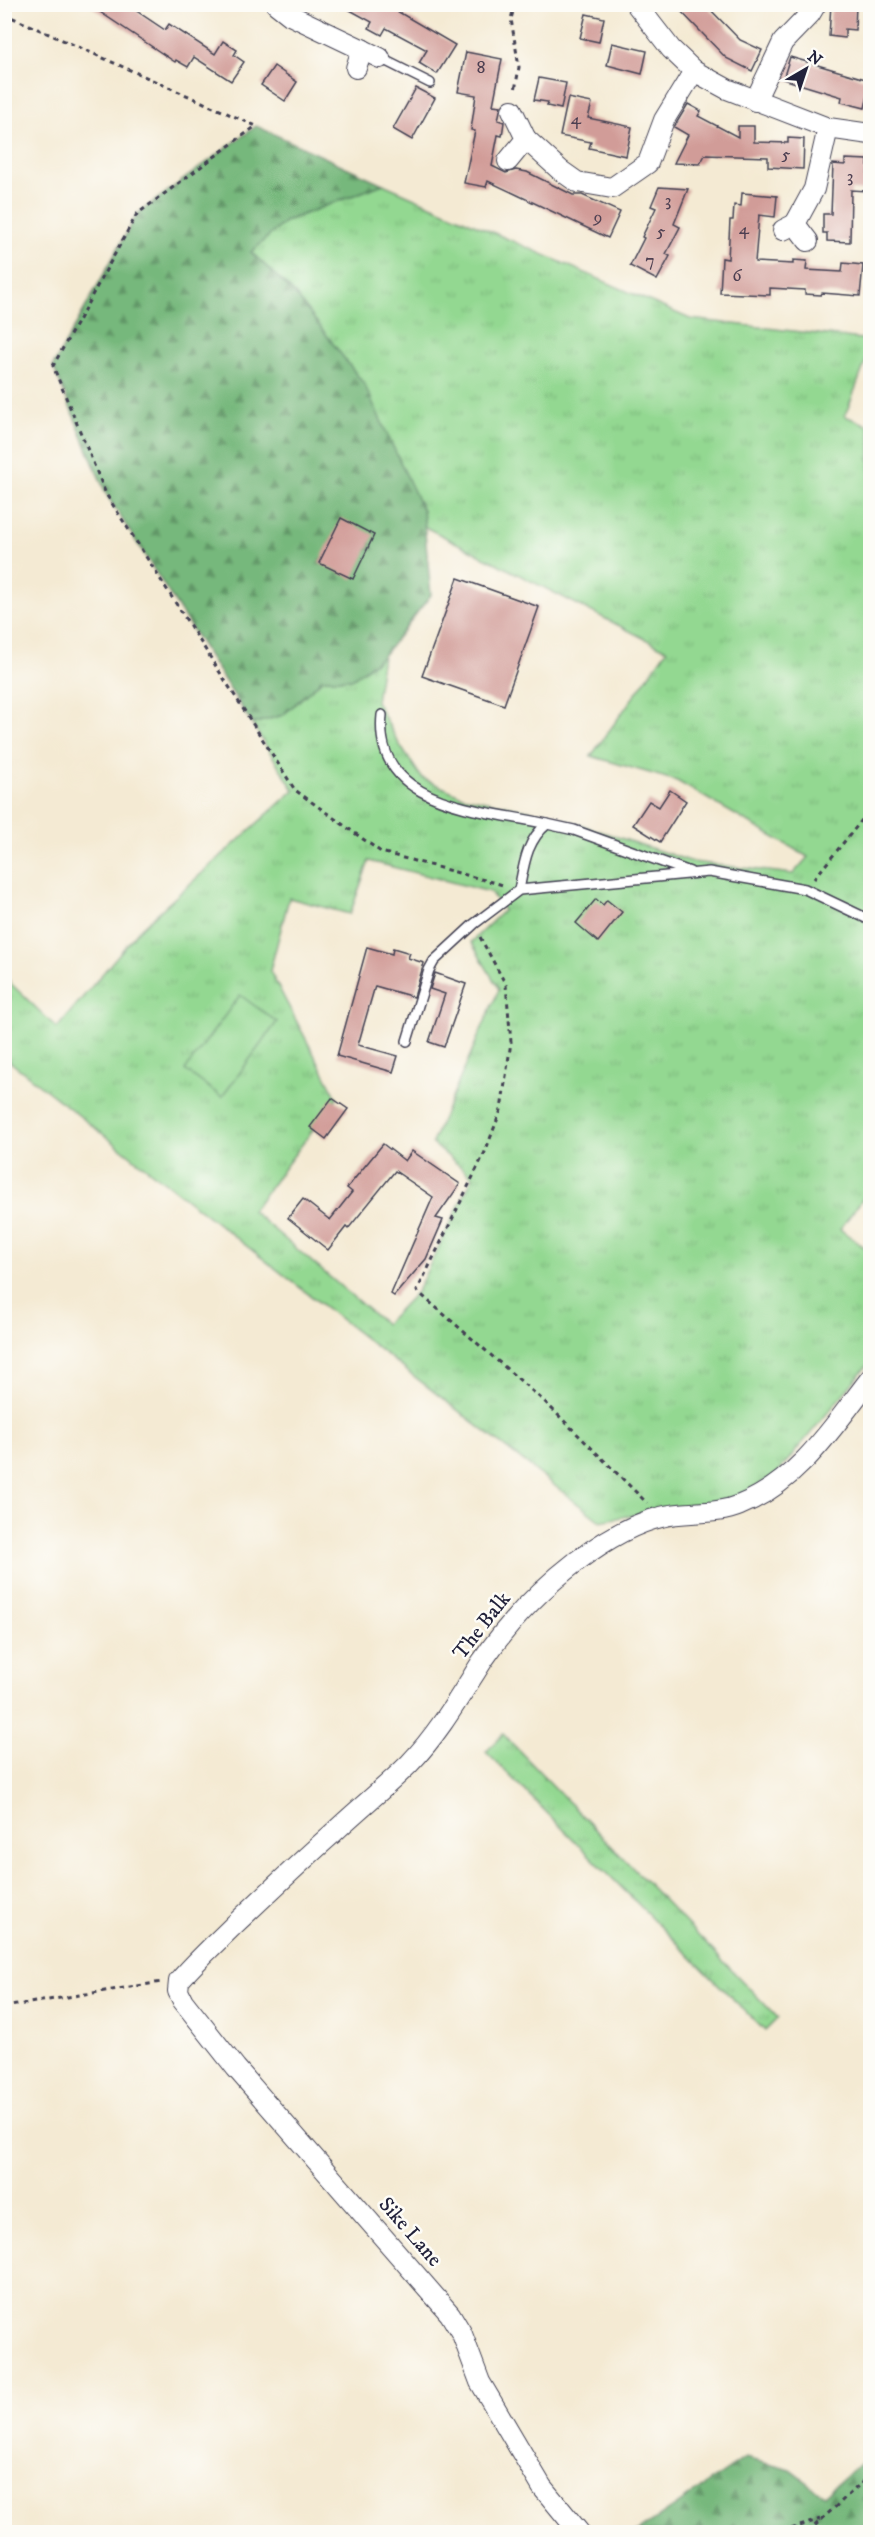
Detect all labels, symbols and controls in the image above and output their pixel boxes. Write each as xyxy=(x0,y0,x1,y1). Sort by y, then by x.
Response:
north arrow xyxy=(776,39,836,99)
text: N xyxy=(803,46,826,70)
house number: 8 xyxy=(476,57,486,79)
house number: 4 xyxy=(571,108,582,130)
house number: 5 xyxy=(782,144,791,166)
house number: 3 xyxy=(847,166,853,188)
house number: 3 xyxy=(665,190,671,212)
house number: 9 xyxy=(593,207,602,229)
house number: 4 xyxy=(739,218,750,240)
house number: 5 xyxy=(657,221,666,243)
house number: 7 xyxy=(645,250,655,272)
house number: 6 xyxy=(732,265,742,287)
street label: The Balk xyxy=(447,1586,517,1665)
street label: Sike Lane xyxy=(373,2192,447,2272)

